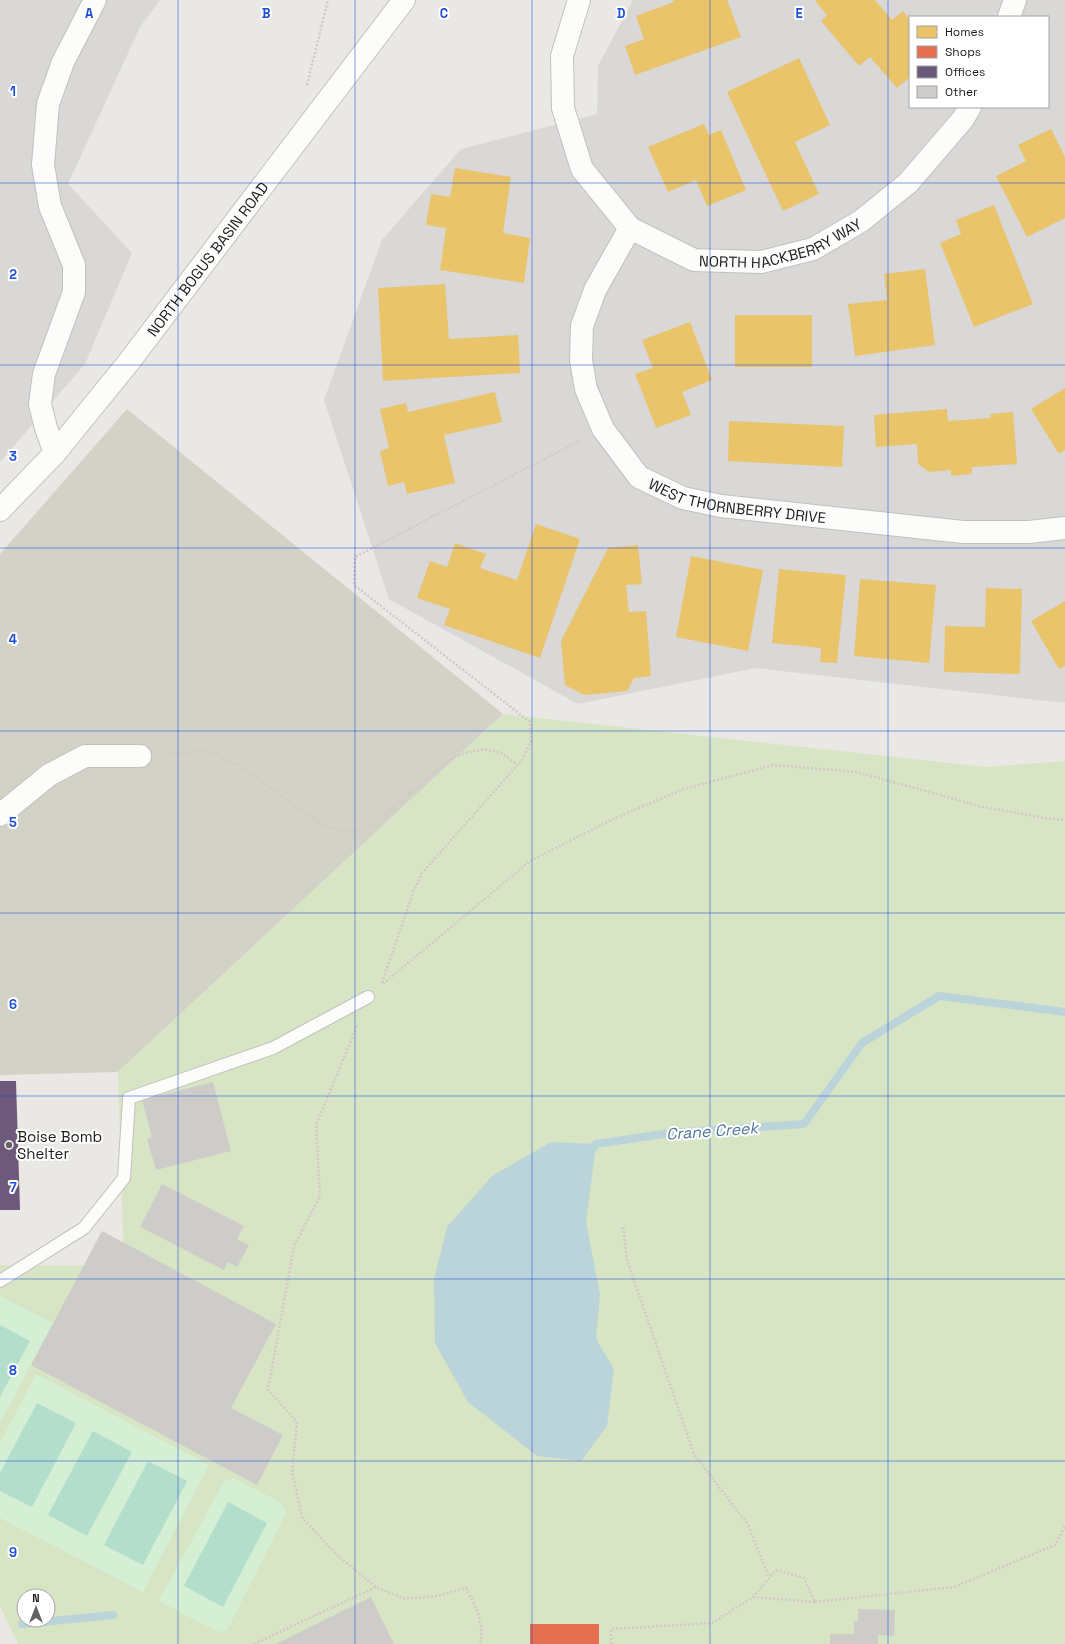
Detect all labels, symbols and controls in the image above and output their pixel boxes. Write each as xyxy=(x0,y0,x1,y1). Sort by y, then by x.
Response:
text: A xyxy=(85,5,94,22)
text: B xyxy=(262,5,271,22)
text: C xyxy=(440,5,448,22)
text: D xyxy=(617,5,626,22)
text: E xyxy=(795,5,803,22)
legend xyxy=(909,16,1049,108)
text: Homes xyxy=(945,24,984,40)
text: Shops xyxy=(945,44,981,60)
text: Offices xyxy=(945,64,985,80)
text: 1 xyxy=(10,83,16,100)
text: Other xyxy=(945,84,978,100)
street label: NORTH BOGUS BASIN ROAD xyxy=(142,178,272,340)
street label: NORTH HACKBERRY WAY xyxy=(699,213,865,271)
text: 2 xyxy=(9,266,17,283)
text: 3 xyxy=(9,448,17,465)
street label: WEST THORNBERRY DRIVE xyxy=(646,474,827,527)
text: 4 xyxy=(9,631,17,648)
text: 5 xyxy=(9,814,17,831)
text: 6 xyxy=(9,996,17,1013)
water label: Crane Creek xyxy=(665,1117,761,1145)
place label: Boise Bomb Shelter xyxy=(17,1127,102,1163)
marker: Boise Bomb Shelter xyxy=(4,1140,14,1150)
text: 7 xyxy=(9,1179,17,1196)
text: 8 xyxy=(9,1362,17,1379)
text: 9 xyxy=(9,1544,17,1561)
north arrow xyxy=(16,1588,56,1628)
text: N xyxy=(32,1591,40,1605)

